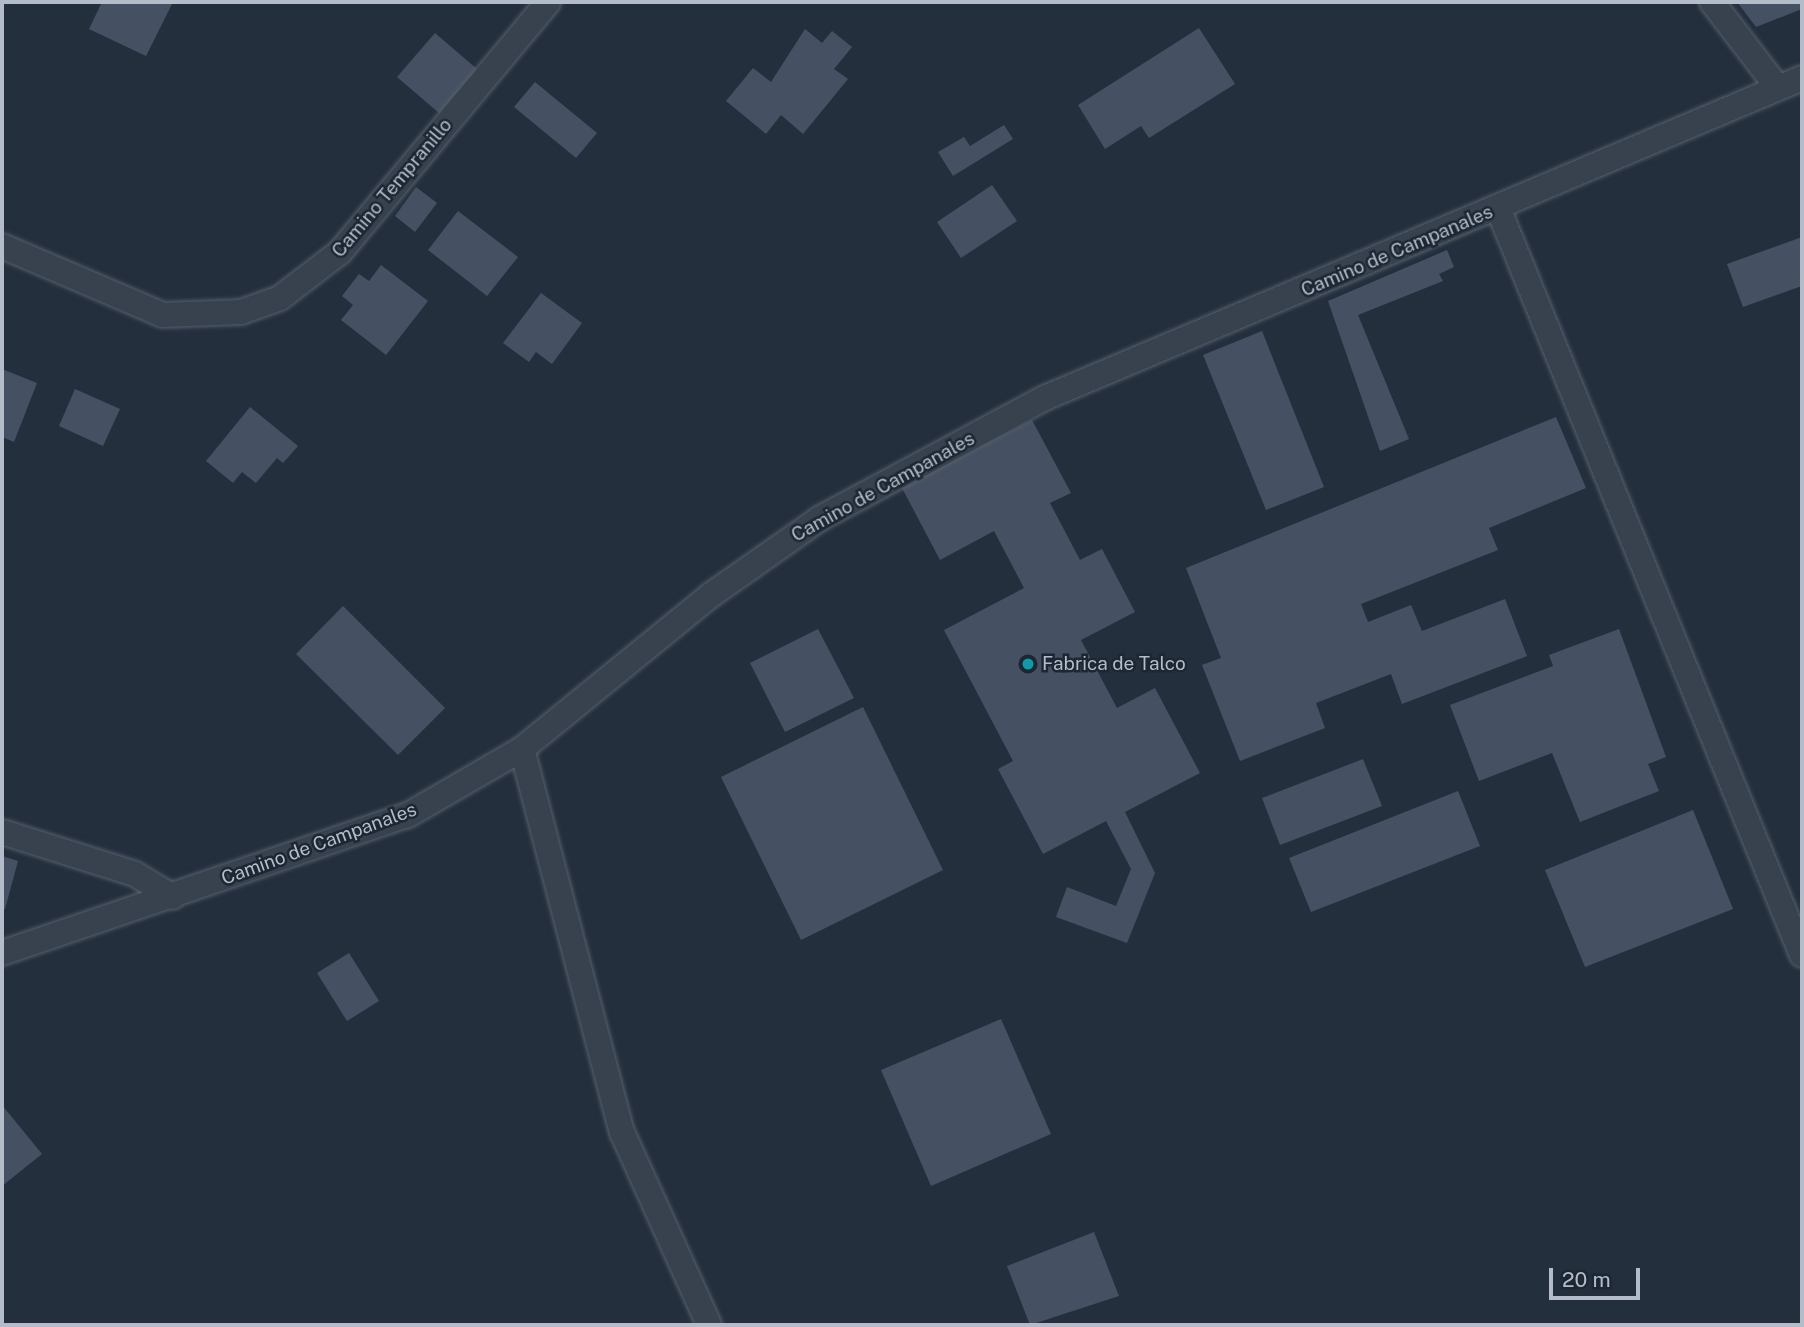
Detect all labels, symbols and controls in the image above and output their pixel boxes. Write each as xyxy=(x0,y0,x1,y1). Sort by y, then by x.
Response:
street label: Camino Tempranillo xyxy=(327,114,457,262)
street label: Camino de Campanales xyxy=(1298,200,1496,302)
street label: Camino de Campanales xyxy=(787,427,979,547)
place label: Fabrica de Talco xyxy=(1042,653,1186,675)
marker: Fabrica de Talco xyxy=(1020,656,1036,672)
street label: Camino de Campanales xyxy=(218,798,420,890)
scale bar xyxy=(1552,1254,1643,1298)
text: 20 m xyxy=(1562,1267,1611,1292)

